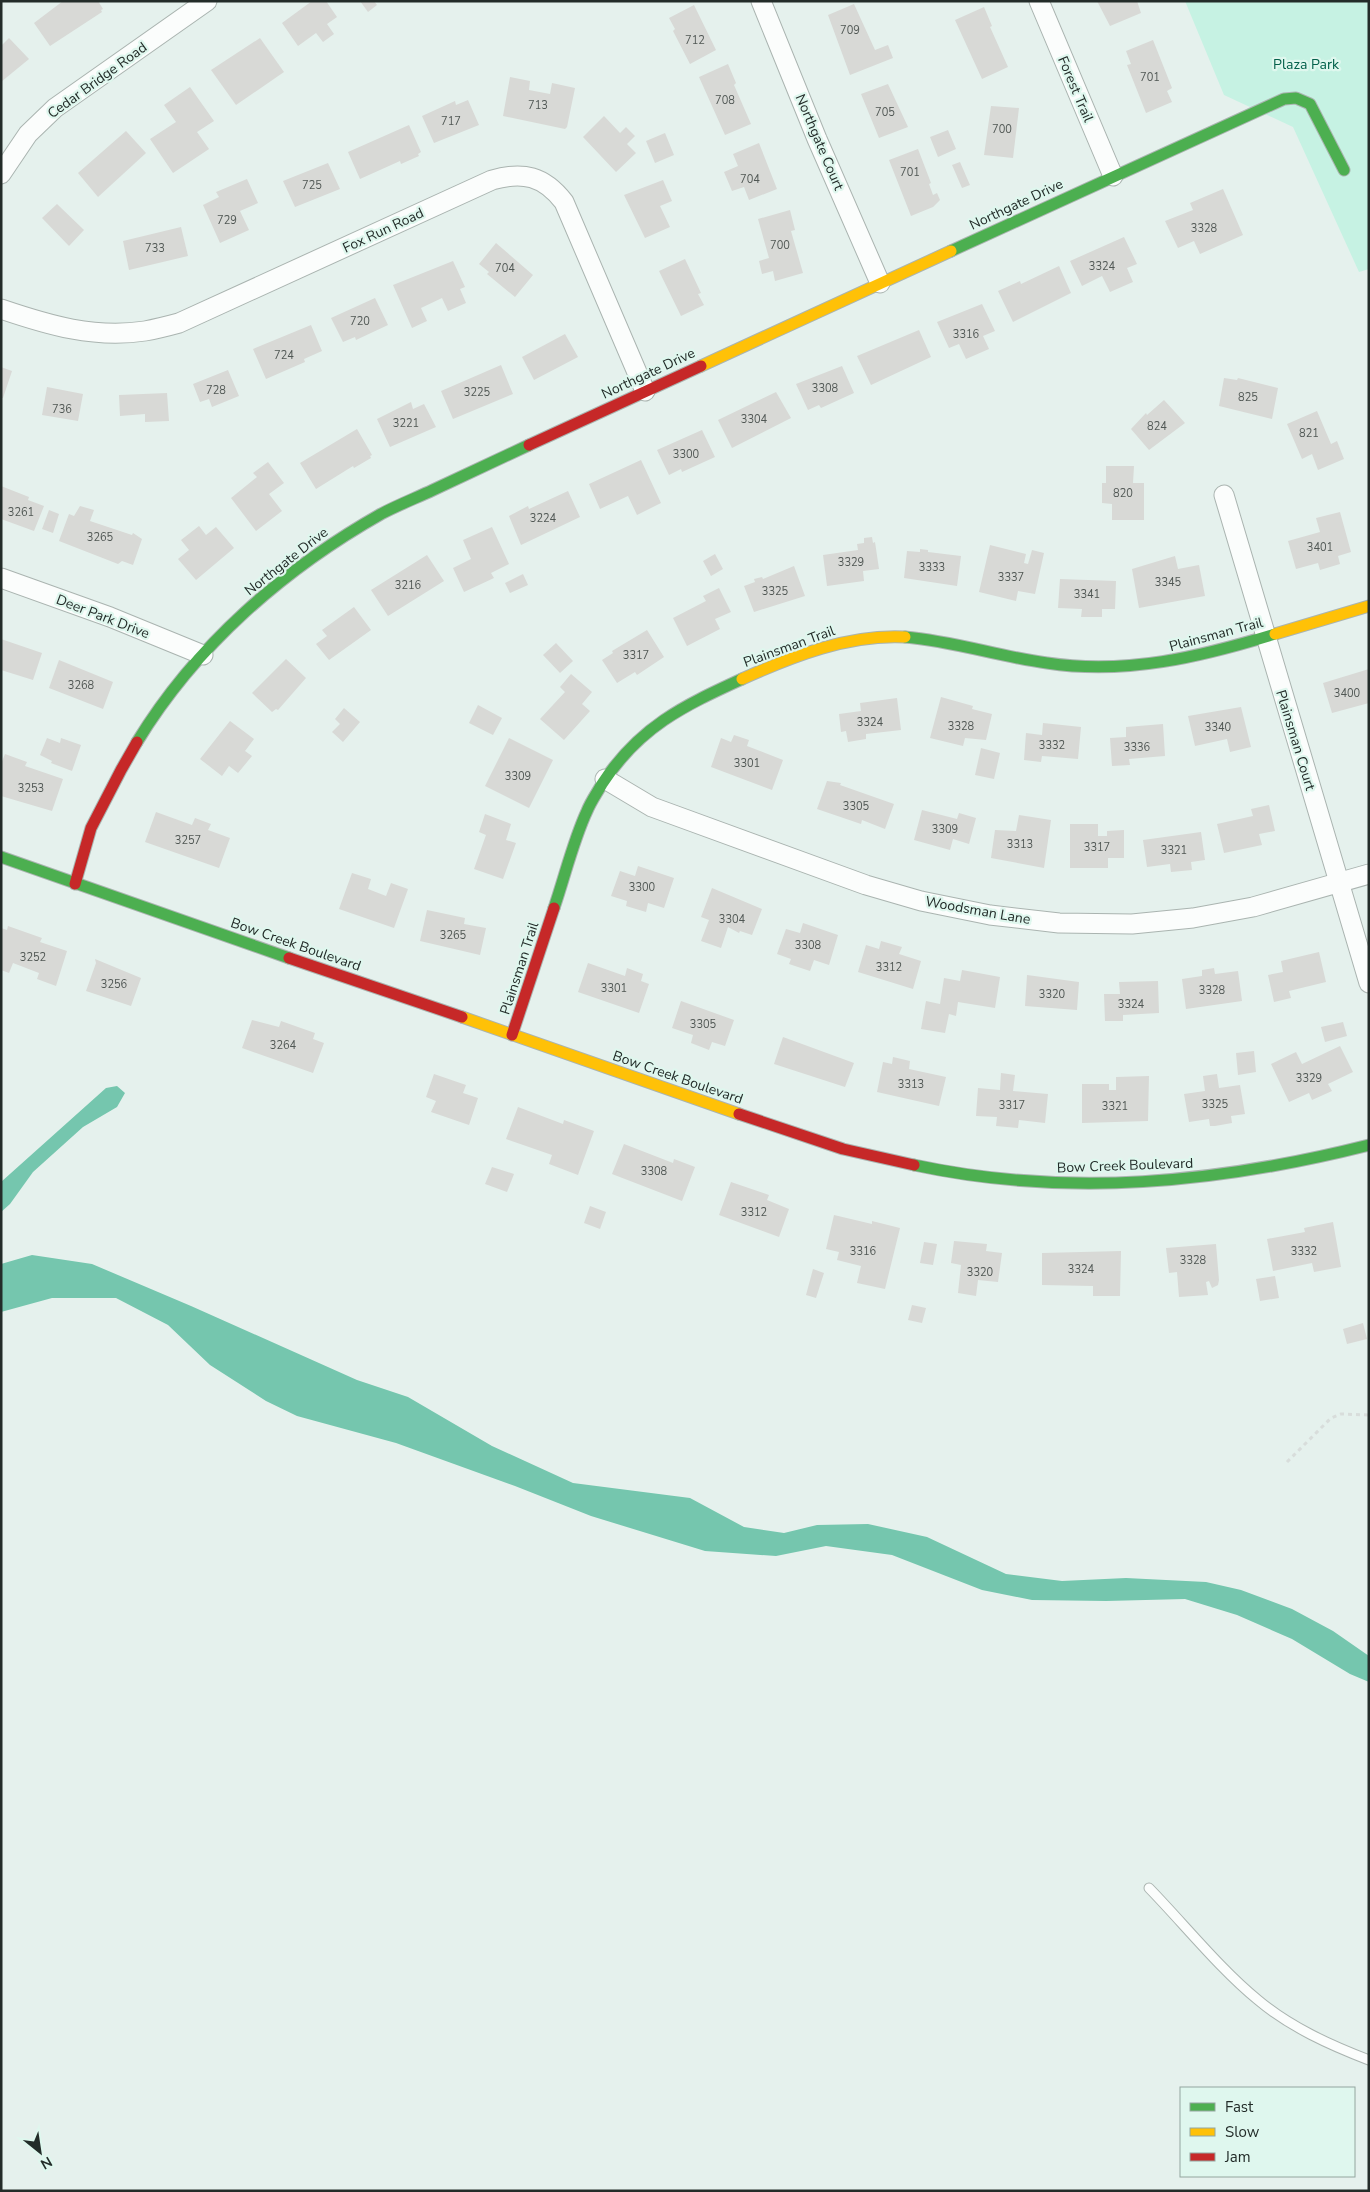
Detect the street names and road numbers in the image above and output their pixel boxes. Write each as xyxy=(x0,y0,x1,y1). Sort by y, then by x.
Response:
street label: Cedar Bridge Road xyxy=(44,38,151,123)
street label: Forest Trail xyxy=(1053,53,1098,126)
street label: Northgate Court xyxy=(791,91,848,193)
street label: Northgate Drive xyxy=(966,174,1066,234)
street label: Fox Run Road xyxy=(340,203,427,258)
street label: Northgate Drive xyxy=(598,343,698,403)
street label: Northgate Drive xyxy=(241,523,332,600)
street label: Deer Park Drive xyxy=(53,590,152,643)
street label: Plainsman Trail xyxy=(1167,613,1266,656)
street label: Plainsman Trail xyxy=(741,621,839,672)
street label: Plainsman Court xyxy=(1271,688,1320,793)
street label: Woodsman Lane xyxy=(924,892,1032,929)
street label: Bow Creek Boulevard xyxy=(228,913,363,976)
street label: Plainsman Trail xyxy=(496,919,544,1017)
street label: Bow Creek Boulevard xyxy=(610,1046,745,1109)
street label: Bow Creek Boulevard xyxy=(1056,1154,1194,1177)

